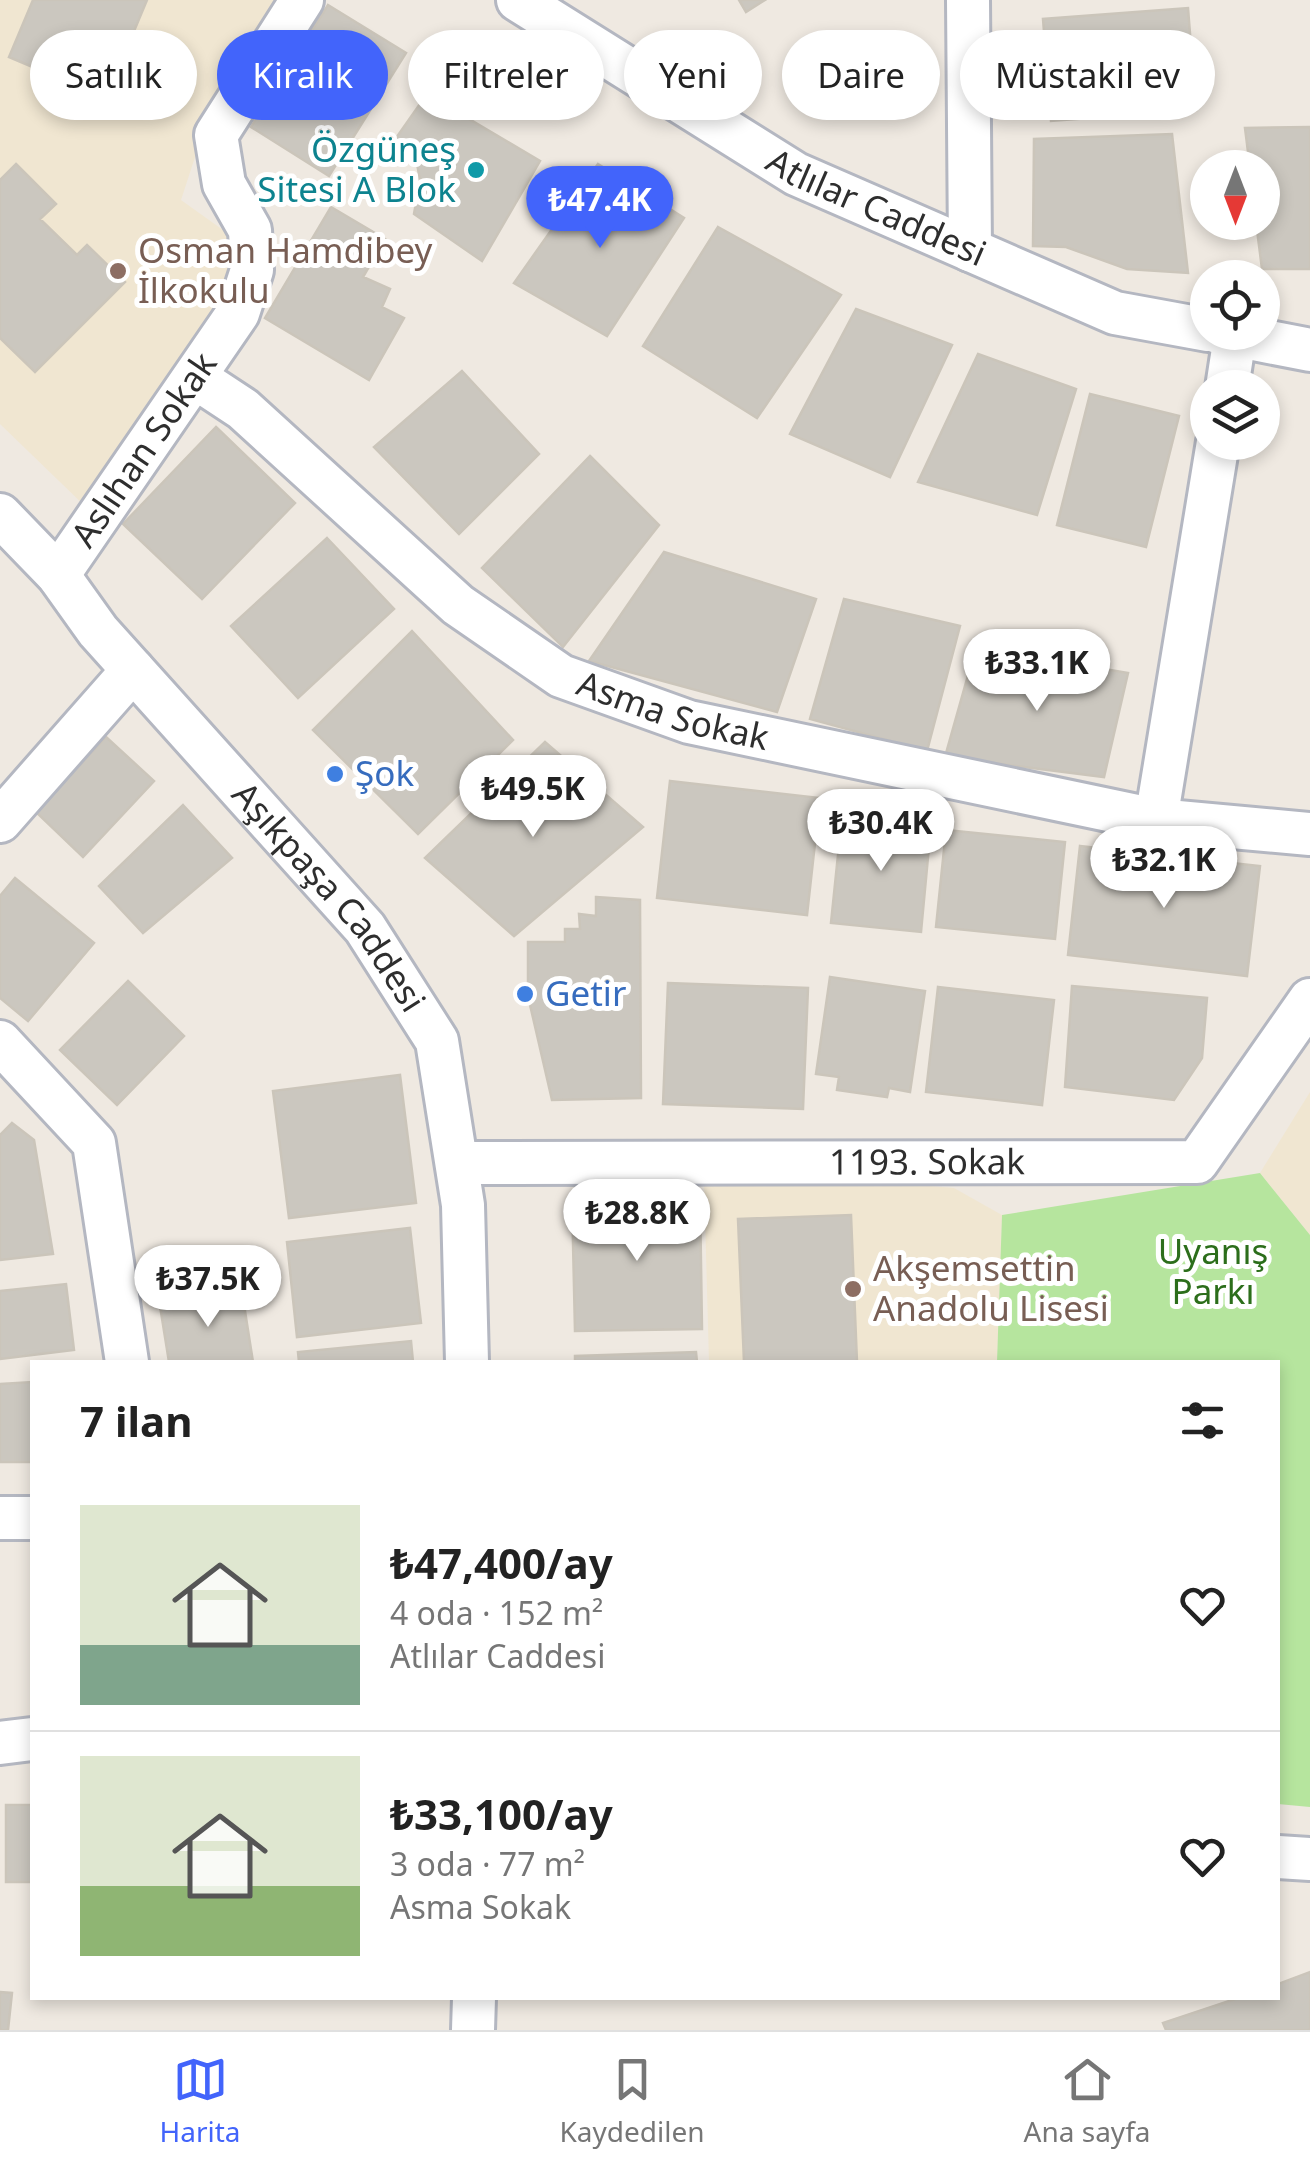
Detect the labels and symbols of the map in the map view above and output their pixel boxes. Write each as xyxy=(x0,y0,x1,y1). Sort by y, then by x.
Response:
place label: Özgüneş Sitesi A Blok xyxy=(257,125,456,212)
street label: Atlılar Caddesi xyxy=(758,136,994,276)
north arrow xyxy=(1190,150,1280,240)
marker: Özgüneş Sitesi A Blok xyxy=(465,159,487,181)
pin: ₺47.4K xyxy=(519,166,681,251)
place label: Osman Hamdibey İlkokulu xyxy=(138,226,433,313)
marker: Osman Hamdibey İlkokulu xyxy=(107,260,129,282)
street label: Aslıhan Sokak xyxy=(59,342,227,556)
pin: ₺33.1K xyxy=(956,629,1118,714)
street label: Asma Sokak xyxy=(571,659,773,760)
place label: Şok xyxy=(355,749,414,796)
pin: ₺49.5K xyxy=(452,755,614,840)
marker: Şok xyxy=(324,763,346,785)
street label: Aşıkpaşa Caddesi xyxy=(223,771,437,1020)
pin: ₺30.4K xyxy=(800,789,962,874)
pin: ₺32.1K xyxy=(1083,826,1245,911)
place label: Getir xyxy=(545,969,626,1016)
marker: Getir xyxy=(514,983,536,1005)
street label: 1193. Sokak xyxy=(829,1137,1025,1184)
pin: ₺28.8K xyxy=(556,1179,718,1264)
park label: Uyanış Parkı xyxy=(1158,1227,1268,1314)
place label: Akşemsettin Anadolu Lisesi xyxy=(873,1244,1109,1331)
pin: ₺37.5K xyxy=(127,1245,289,1330)
marker: Akşemsettin Anadolu Lisesi xyxy=(842,1278,864,1300)

